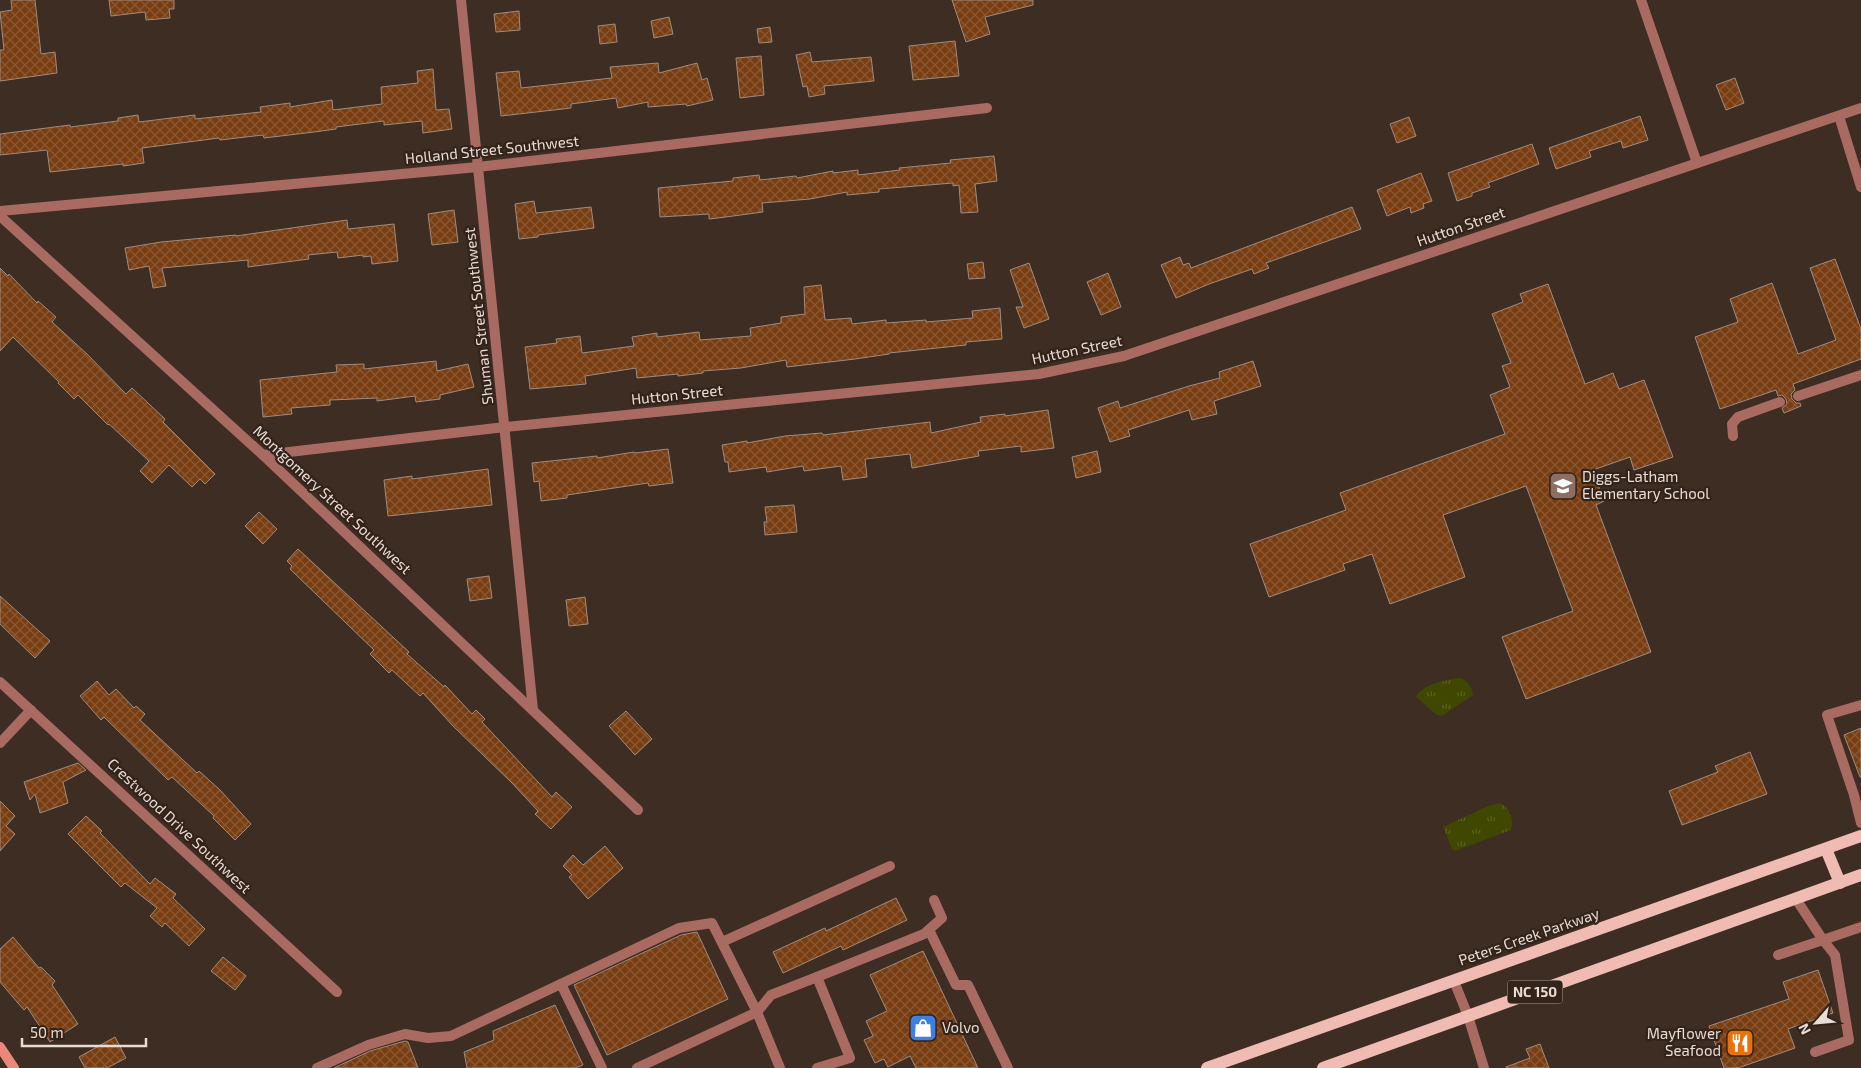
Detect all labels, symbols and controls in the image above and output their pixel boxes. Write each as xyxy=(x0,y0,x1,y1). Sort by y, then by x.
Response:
street label: Holland Street Southwest xyxy=(404,131,580,167)
street label: Hutton Street xyxy=(1414,202,1507,250)
street label: Shuman Street Southwest xyxy=(460,226,496,405)
street label: Hutton Street xyxy=(1030,331,1124,367)
street label: Hutton Street xyxy=(630,380,724,408)
street label: Montgomery Street Southwest xyxy=(250,421,416,578)
place label: Diggs-Latham Elementary School xyxy=(1582,467,1710,502)
school or university icon: Diggs-Latham Elementary School xyxy=(1548,471,1578,501)
street label: Crestwood Drive Southwest xyxy=(104,754,255,897)
street label: Peters Creek Parkway xyxy=(1456,903,1602,969)
road number: NC 150 xyxy=(1508,980,1562,1004)
north arrow xyxy=(1791,998,1841,1048)
shop icon: Volvo xyxy=(908,1013,938,1043)
scale bar xyxy=(22,1016,146,1048)
place label: Volvo xyxy=(942,1018,980,1036)
text: N xyxy=(1794,1021,1814,1037)
text: 50 m xyxy=(30,1023,64,1041)
place label: Mayflower Seafood xyxy=(1647,1024,1721,1059)
restaurant icon: Mayflower Seafood xyxy=(1725,1028,1755,1058)

